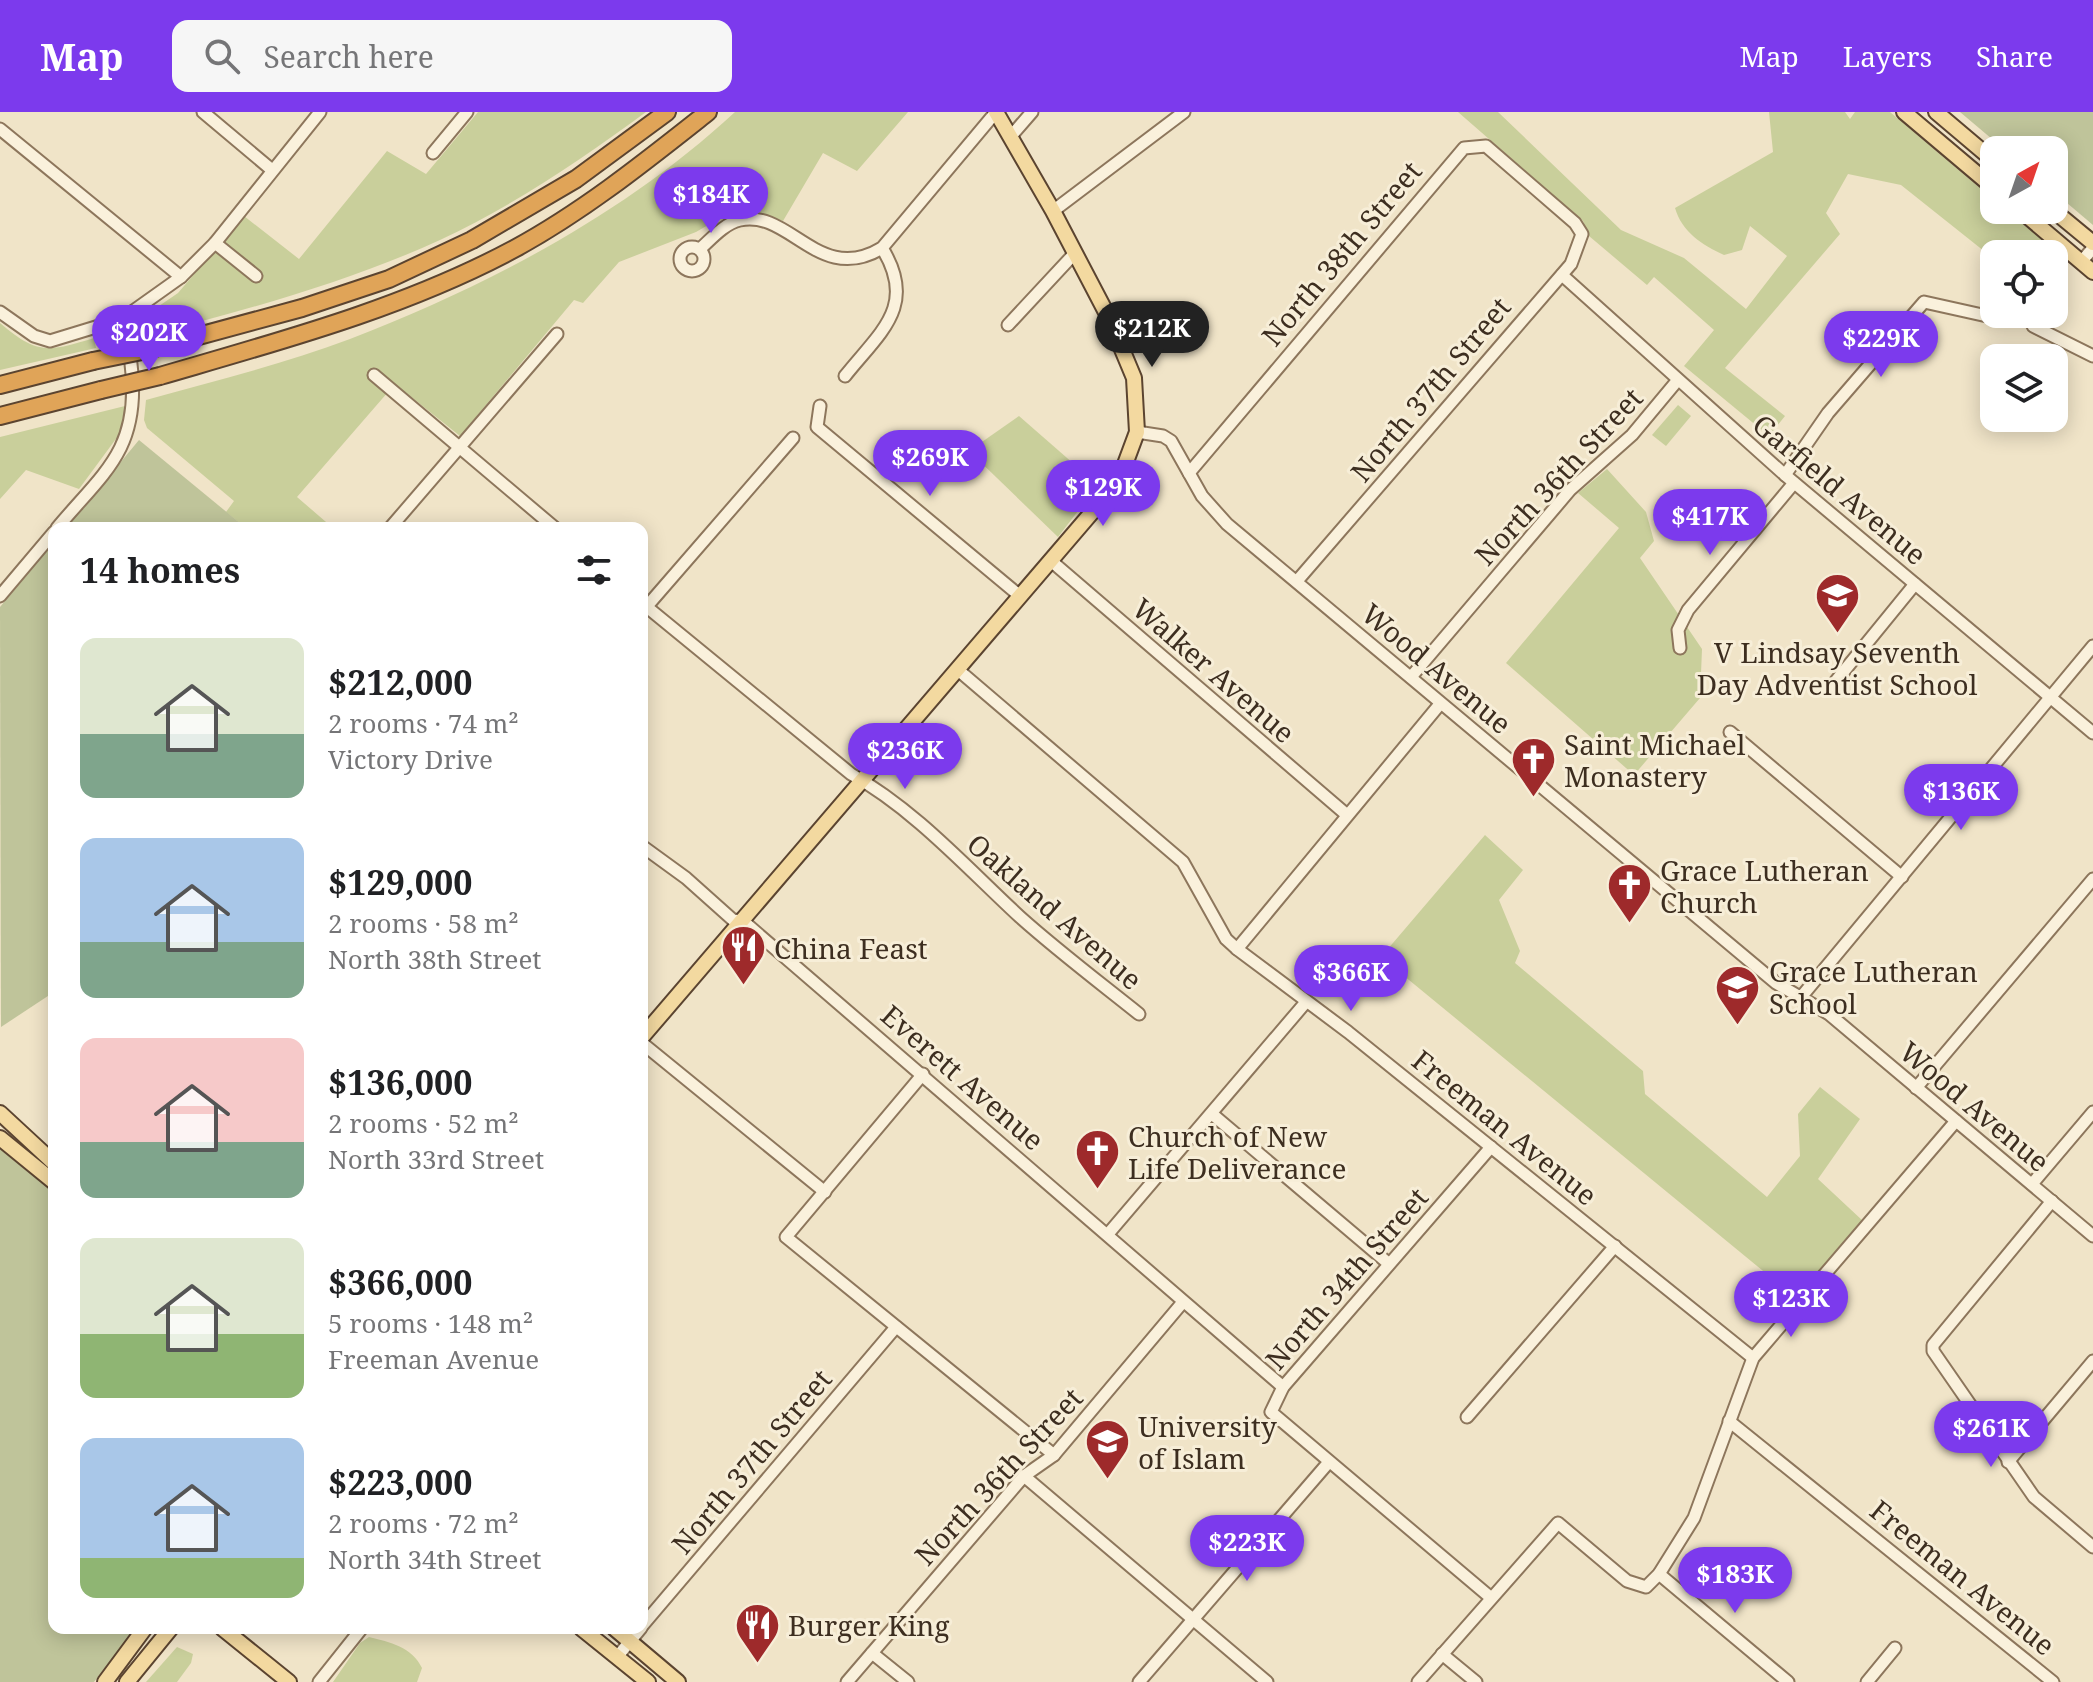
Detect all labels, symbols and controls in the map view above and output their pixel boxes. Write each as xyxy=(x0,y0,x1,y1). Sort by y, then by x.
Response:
search box xyxy=(172,20,732,92)
text: Map xyxy=(40,30,124,82)
icon: search xyxy=(200,34,244,78)
text: Search here xyxy=(264,36,434,77)
text: Map xyxy=(1740,37,1799,75)
text: Layers xyxy=(1843,37,1932,75)
text: Share xyxy=(1976,37,2053,75)
north arrow xyxy=(1980,136,2068,224)
map controls xyxy=(1980,136,2068,432)
street label: North 38th Street xyxy=(1253,153,1430,353)
pin: $184K xyxy=(655,167,767,235)
text: $184K xyxy=(672,175,750,211)
button: locate xyxy=(1980,240,2068,328)
street label: North 37th Street xyxy=(1342,289,1519,489)
pin: $212K xyxy=(1096,301,1208,369)
pin: $202K xyxy=(93,305,205,373)
text: $212K xyxy=(1113,309,1191,345)
pin: $229K xyxy=(1825,311,1937,379)
text: $202K xyxy=(110,313,188,349)
text: $229K xyxy=(1842,319,1920,355)
button: layers xyxy=(1980,344,2068,432)
street label: North 36th Street xyxy=(1466,379,1650,573)
street label: Garfield Avenue xyxy=(1745,405,1935,573)
pin: $269K xyxy=(874,430,986,498)
text: $269K xyxy=(891,438,969,474)
pin: $129K xyxy=(1047,460,1159,528)
text: $129K xyxy=(1064,468,1142,504)
pin: $417K xyxy=(1654,489,1766,557)
text: $417K xyxy=(1671,497,1749,533)
text: 14 homes xyxy=(80,547,240,593)
icon: filters xyxy=(572,548,616,592)
school or university icon: V Lindsay Seventh Day Adventist School xyxy=(1813,571,1861,634)
street label: Walker Avenue xyxy=(1125,589,1303,751)
street label: Wood Avenue xyxy=(1354,594,1520,742)
place label: V Lindsay Seventh Day Adventist School xyxy=(1697,633,1978,703)
text: $212,000 xyxy=(328,659,472,705)
icon: home xyxy=(144,670,240,766)
text: 2 rooms · 74 m² xyxy=(328,705,519,741)
pin: $236K xyxy=(849,723,961,791)
place label: Saint Michael Monastery xyxy=(1564,725,1746,795)
text: $236K xyxy=(866,731,944,767)
church icon: Saint Michael Monastery xyxy=(1509,736,1557,799)
text: Victory Drive xyxy=(328,741,493,777)
pin: $136K xyxy=(1905,764,2017,832)
text: $136K xyxy=(1922,772,2000,808)
street label: Oakland Avenue xyxy=(960,824,1150,998)
place label: Grace Lutheran Church xyxy=(1660,851,1869,921)
text: $129,000 xyxy=(328,859,472,905)
church icon: Grace Lutheran Church xyxy=(1605,862,1653,925)
icon: home xyxy=(144,870,240,966)
text: 2 rooms · 58 m² xyxy=(328,905,519,941)
restaurant icon: China Feast xyxy=(719,924,767,987)
place label: China Feast xyxy=(774,929,928,967)
text: North 38th Street xyxy=(328,941,542,977)
pin: $366K xyxy=(1295,945,1407,1013)
place label: Grace Lutheran School xyxy=(1769,952,1978,1022)
text: $366K xyxy=(1312,953,1390,989)
school or university icon: Grace Lutheran School xyxy=(1714,963,1762,1026)
street label: Everett Avenue xyxy=(874,996,1052,1158)
street label: Wood Avenue xyxy=(1892,1032,2058,1180)
street label: Freeman Avenue xyxy=(1405,1041,1605,1213)
text: $136,000 xyxy=(328,1059,472,1105)
icon: home xyxy=(144,1070,240,1166)
text: 2 rooms · 52 m² xyxy=(328,1105,519,1141)
place label: Church of New Life Deliverance xyxy=(1128,1117,1346,1187)
church icon: Church of New Life Deliverance xyxy=(1073,1128,1121,1191)
text: North 33rd Street xyxy=(328,1141,544,1177)
street label: North 34th Street xyxy=(1256,1179,1436,1377)
text: $366,000 xyxy=(328,1259,472,1305)
icon: home xyxy=(144,1270,240,1366)
pin: $123K xyxy=(1735,1271,1847,1339)
text: $123K xyxy=(1752,1279,1830,1315)
text: 5 rooms · 148 m² xyxy=(328,1305,533,1341)
text: Freeman Avenue xyxy=(328,1341,539,1377)
street label: North 37th Street xyxy=(663,1361,840,1561)
street label: North 36th Street xyxy=(906,1379,1090,1573)
pin: $261K xyxy=(1935,1401,2047,1469)
place label: University of Islam xyxy=(1138,1407,1277,1477)
text: $261K xyxy=(1952,1409,2030,1445)
school or university icon: University of Islam xyxy=(1083,1418,1131,1481)
text: $223,000 xyxy=(328,1459,472,1505)
icon: home xyxy=(144,1470,240,1566)
street label: Freeman Avenue xyxy=(1863,1491,2063,1663)
text: 2 rooms · 72 m² xyxy=(328,1505,519,1541)
pin: $223K xyxy=(1191,1515,1303,1583)
text: $223K xyxy=(1208,1523,1286,1559)
text: North 34th Street xyxy=(328,1541,542,1577)
pin: $183K xyxy=(1679,1547,1791,1615)
text: $183K xyxy=(1696,1555,1774,1591)
restaurant icon: Burger King xyxy=(733,1601,781,1664)
place label: Burger King xyxy=(788,1606,949,1644)

